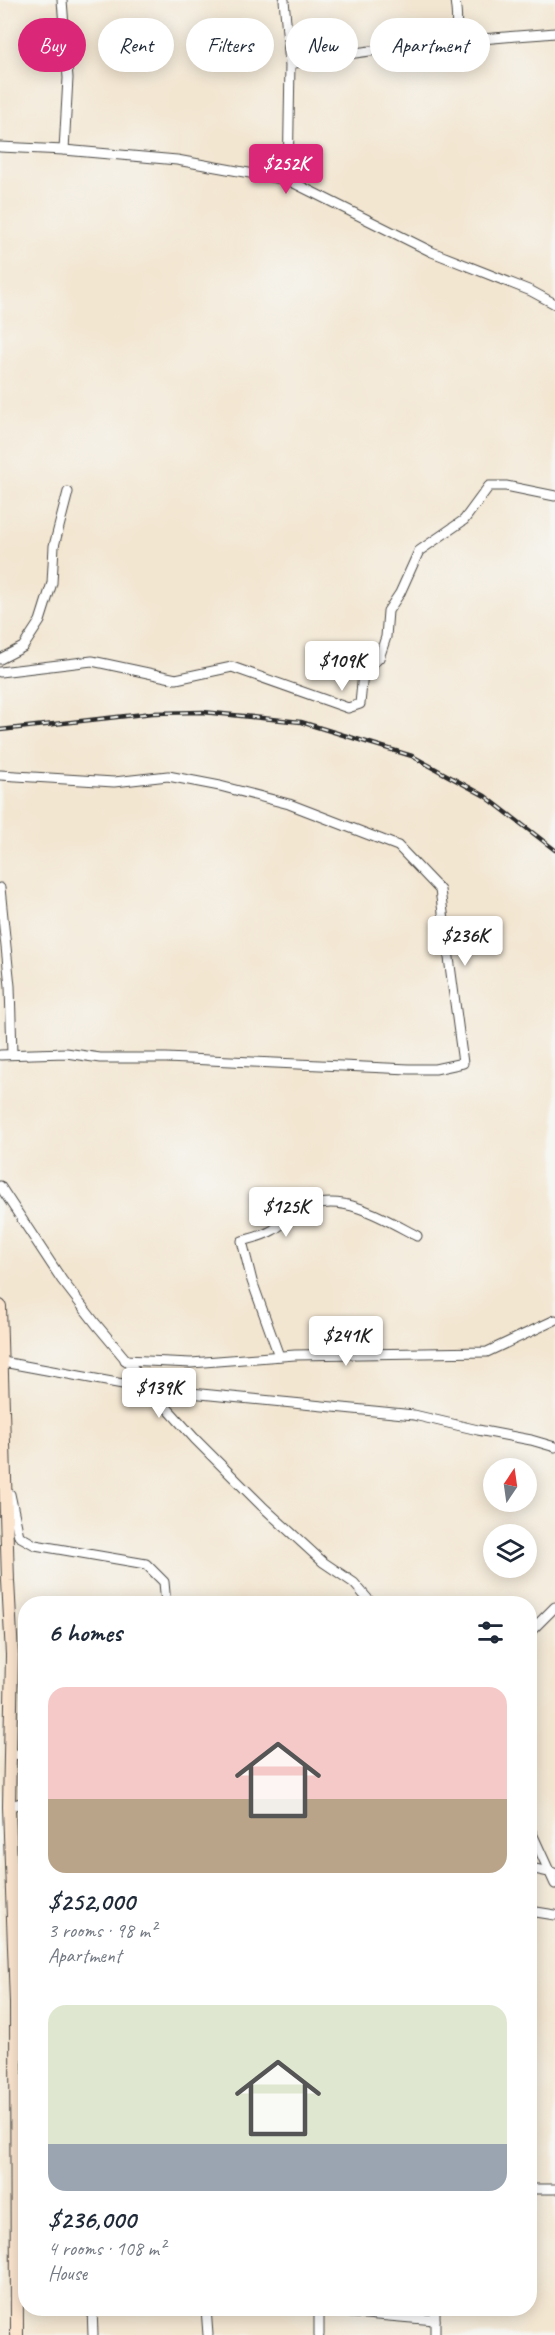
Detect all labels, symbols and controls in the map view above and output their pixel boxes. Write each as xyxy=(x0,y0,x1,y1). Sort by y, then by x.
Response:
chip: Buy xyxy=(18,18,86,72)
chip: Rent xyxy=(98,18,174,72)
chip: Filters xyxy=(186,18,274,72)
chip: New xyxy=(286,18,358,72)
chip: Apartment xyxy=(370,18,490,72)
pin: $252K xyxy=(244,144,328,195)
text: $252K xyxy=(263,151,309,176)
pin: $109K xyxy=(300,641,384,692)
text: $109K xyxy=(319,648,365,673)
pin: $236K xyxy=(423,916,507,967)
text: $236K xyxy=(442,923,488,948)
pin: $125K xyxy=(244,1187,328,1238)
text: $125K xyxy=(263,1194,309,1219)
pin: $241K xyxy=(304,1316,388,1367)
text: $241K xyxy=(323,1323,369,1348)
pin: $139K xyxy=(117,1368,201,1419)
text: $139K xyxy=(136,1375,182,1400)
north arrow xyxy=(483,1458,537,1512)
map controls xyxy=(483,1458,537,1578)
button: layers xyxy=(483,1524,537,1578)
text: 6 homes xyxy=(48,1616,122,1649)
icon: filters xyxy=(474,1616,507,1649)
icon: home xyxy=(224,1726,332,1834)
text: $252,000 xyxy=(48,1885,135,1918)
text: 3 rooms · 98 m² xyxy=(48,1918,156,1943)
text: Apartment xyxy=(48,1943,121,1968)
icon: home xyxy=(224,2044,332,2152)
text: $236,000 xyxy=(48,2203,136,2236)
text: 4 rooms · 108 m² xyxy=(48,2236,165,2261)
text: House xyxy=(48,2261,87,2286)

